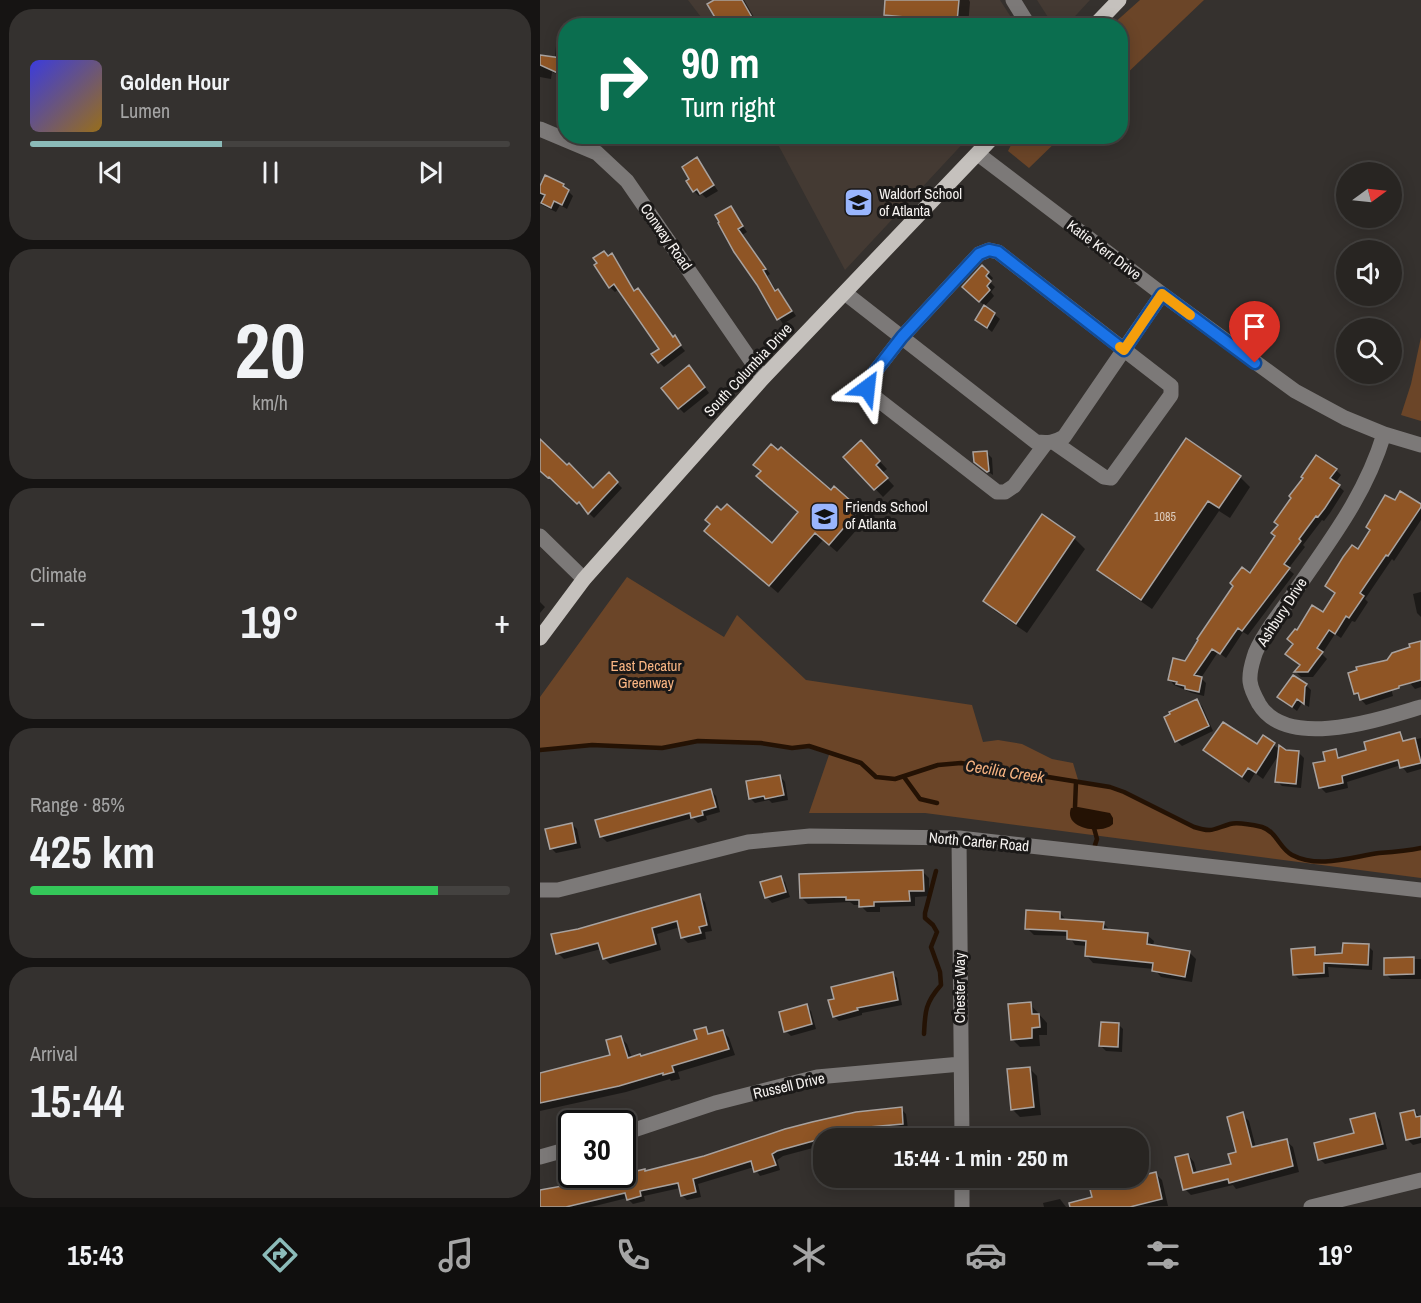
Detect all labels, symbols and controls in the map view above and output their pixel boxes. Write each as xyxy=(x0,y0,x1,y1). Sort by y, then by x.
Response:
text: 90 m xyxy=(681,35,760,91)
icon: right xyxy=(582,42,660,120)
text: Golden Hour xyxy=(120,67,229,97)
text: Turn right xyxy=(681,89,775,125)
text: Lumen xyxy=(120,97,170,124)
icon: previous xyxy=(94,156,127,189)
icon: pause xyxy=(254,156,287,189)
icon: next xyxy=(414,156,447,189)
north arrow xyxy=(1336,162,1402,228)
map controls xyxy=(1336,162,1402,384)
place label: Waldorf School of Atlanta xyxy=(879,183,962,221)
school or university icon: Waldorf School of Atlanta xyxy=(842,187,874,219)
street label: Conway Road xyxy=(636,199,697,274)
street label: Katie Kerr Drive xyxy=(1063,215,1146,285)
button: sound xyxy=(1336,240,1402,306)
text: 20 xyxy=(234,297,306,402)
pin xyxy=(1229,301,1280,363)
icon: arrive xyxy=(1238,310,1271,343)
street label: South Columbia Drive xyxy=(699,318,797,421)
button: search xyxy=(1336,318,1402,384)
position arrow xyxy=(835,356,899,420)
text: km/h xyxy=(252,389,288,416)
place label: Friends School of Atlanta xyxy=(845,496,928,534)
school or university icon: Friends School of Atlanta xyxy=(808,500,840,532)
house number: 1085 xyxy=(1154,509,1176,525)
text: Climate xyxy=(30,561,87,588)
street label: Ashbury Drive xyxy=(1251,573,1312,651)
text: 19° xyxy=(240,591,300,652)
text: − xyxy=(30,599,46,643)
text: + xyxy=(494,599,510,643)
park label: East Decatur Greenway xyxy=(610,655,682,693)
water label: Cecilia Creek xyxy=(964,754,1046,788)
text: Range · 85% xyxy=(30,791,125,818)
text: 425 km xyxy=(30,821,155,882)
street label: North Carter Road xyxy=(928,827,1030,856)
street label: Chester Way xyxy=(949,952,970,1023)
text: Arrival xyxy=(30,1040,77,1067)
street label: Russell Drive xyxy=(751,1067,827,1104)
text: 15:44 xyxy=(30,1070,124,1131)
speed limit sign: 30 xyxy=(558,1110,636,1188)
text: 15:44 · 1 min · 250 m xyxy=(894,1143,1068,1173)
icon: directions xyxy=(259,1234,301,1276)
icon: music xyxy=(435,1234,477,1276)
icon: phone xyxy=(612,1234,654,1276)
icon: climate xyxy=(788,1234,830,1276)
icon: car xyxy=(965,1234,1007,1276)
icon: filters xyxy=(1142,1234,1184,1276)
text: 15:43 xyxy=(67,1237,124,1273)
text: 19° xyxy=(1318,1237,1354,1273)

